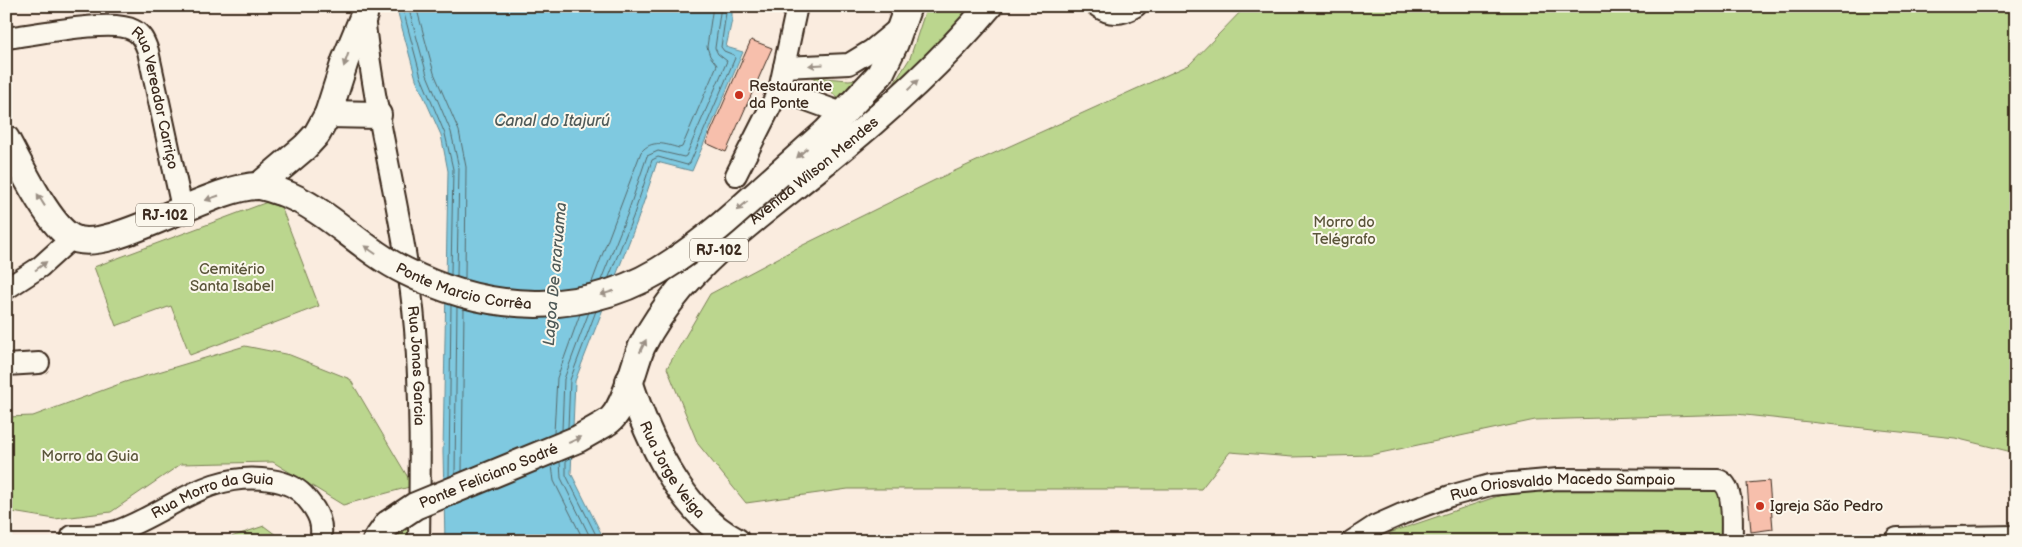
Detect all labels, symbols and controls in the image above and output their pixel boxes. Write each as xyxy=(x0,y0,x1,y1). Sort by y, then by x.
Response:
street label: Rua Vereador Carriço xyxy=(127,22,182,171)
one-way arrow xyxy=(342,53,349,68)
one-way arrow xyxy=(808,62,824,70)
place label: Restaurante da Ponte xyxy=(749,77,832,113)
one-way arrow xyxy=(907,79,919,91)
marker: Restaurante da Ponte xyxy=(733,89,745,101)
water label: Canal do Itajurú xyxy=(494,112,610,131)
street label: Avenida Wilson Mendes xyxy=(746,112,883,229)
one-way arrow xyxy=(796,148,809,159)
one-way arrow xyxy=(37,194,46,207)
one-way arrow xyxy=(204,195,219,202)
one-way arrow xyxy=(736,200,748,211)
water label: Lagoa De araruama xyxy=(540,201,571,347)
road number: RJ-102 xyxy=(136,204,194,226)
park label: Morro do Telégrafo xyxy=(1312,213,1376,249)
road number: RJ-102 xyxy=(690,238,748,262)
one-way arrow xyxy=(363,245,376,255)
street label: Ponte Marcio Corrêa xyxy=(392,259,532,314)
park label: Cemitério Santa Isabel xyxy=(190,260,274,296)
one-way arrow xyxy=(34,261,48,271)
one-way arrow xyxy=(599,290,614,298)
street label: Rua Jonas Garcia xyxy=(403,305,429,426)
one-way arrow xyxy=(639,339,647,353)
street label: Rua Jorge Veiga xyxy=(635,418,709,523)
one-way arrow xyxy=(568,435,582,443)
street label: Ponte Feliciano Sodré xyxy=(417,439,561,513)
park label: Morro da Guia xyxy=(41,447,139,466)
street label: Rua Morro da Guia xyxy=(148,469,275,524)
street label: Rua Oriosvaldo Macedo Sampaio xyxy=(1448,470,1675,506)
place label: Igreja São Pedro xyxy=(1770,497,1883,516)
marker: Igreja São Pedro xyxy=(1754,500,1766,512)

